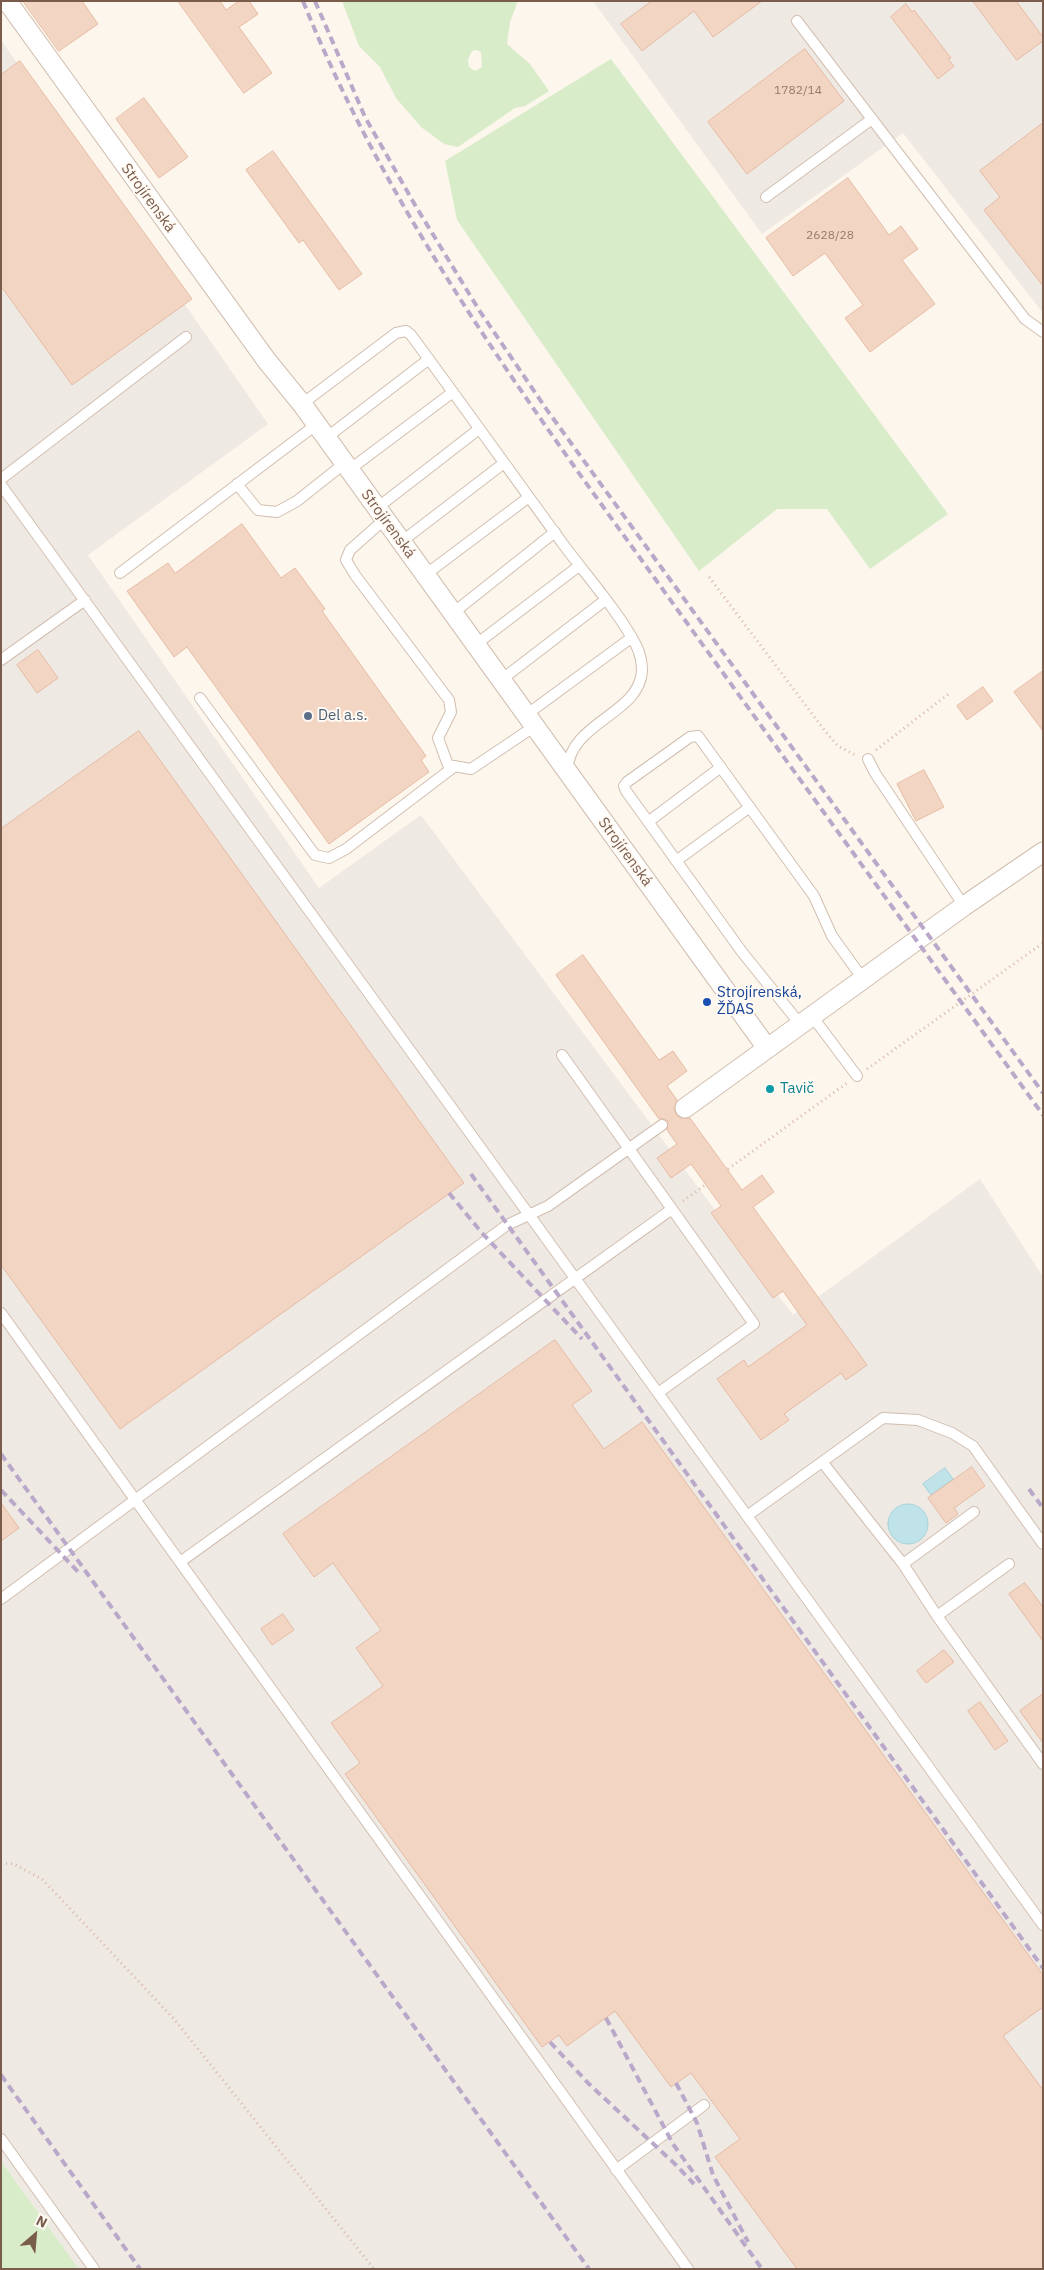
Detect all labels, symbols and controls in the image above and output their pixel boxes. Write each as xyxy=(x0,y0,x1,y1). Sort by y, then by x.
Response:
house number: 1782/14 xyxy=(774,84,822,98)
street label: Strojírenská xyxy=(117,160,179,236)
house number: 2628/28 xyxy=(806,229,854,243)
street label: Strojírenská xyxy=(357,486,419,562)
place label: Del a.s. xyxy=(318,707,367,725)
marker: Del a.s. xyxy=(302,710,314,722)
street label: Strojírenská xyxy=(594,814,656,890)
place label: Strojírenská, ŽĎAS xyxy=(717,984,802,1019)
marker: Strojírenská, ŽĎAS xyxy=(701,996,713,1008)
place label: Tavič xyxy=(780,1080,814,1098)
marker: Tavič xyxy=(764,1083,776,1095)
north arrow xyxy=(10,2210,60,2260)
text: N xyxy=(33,2211,50,2232)

